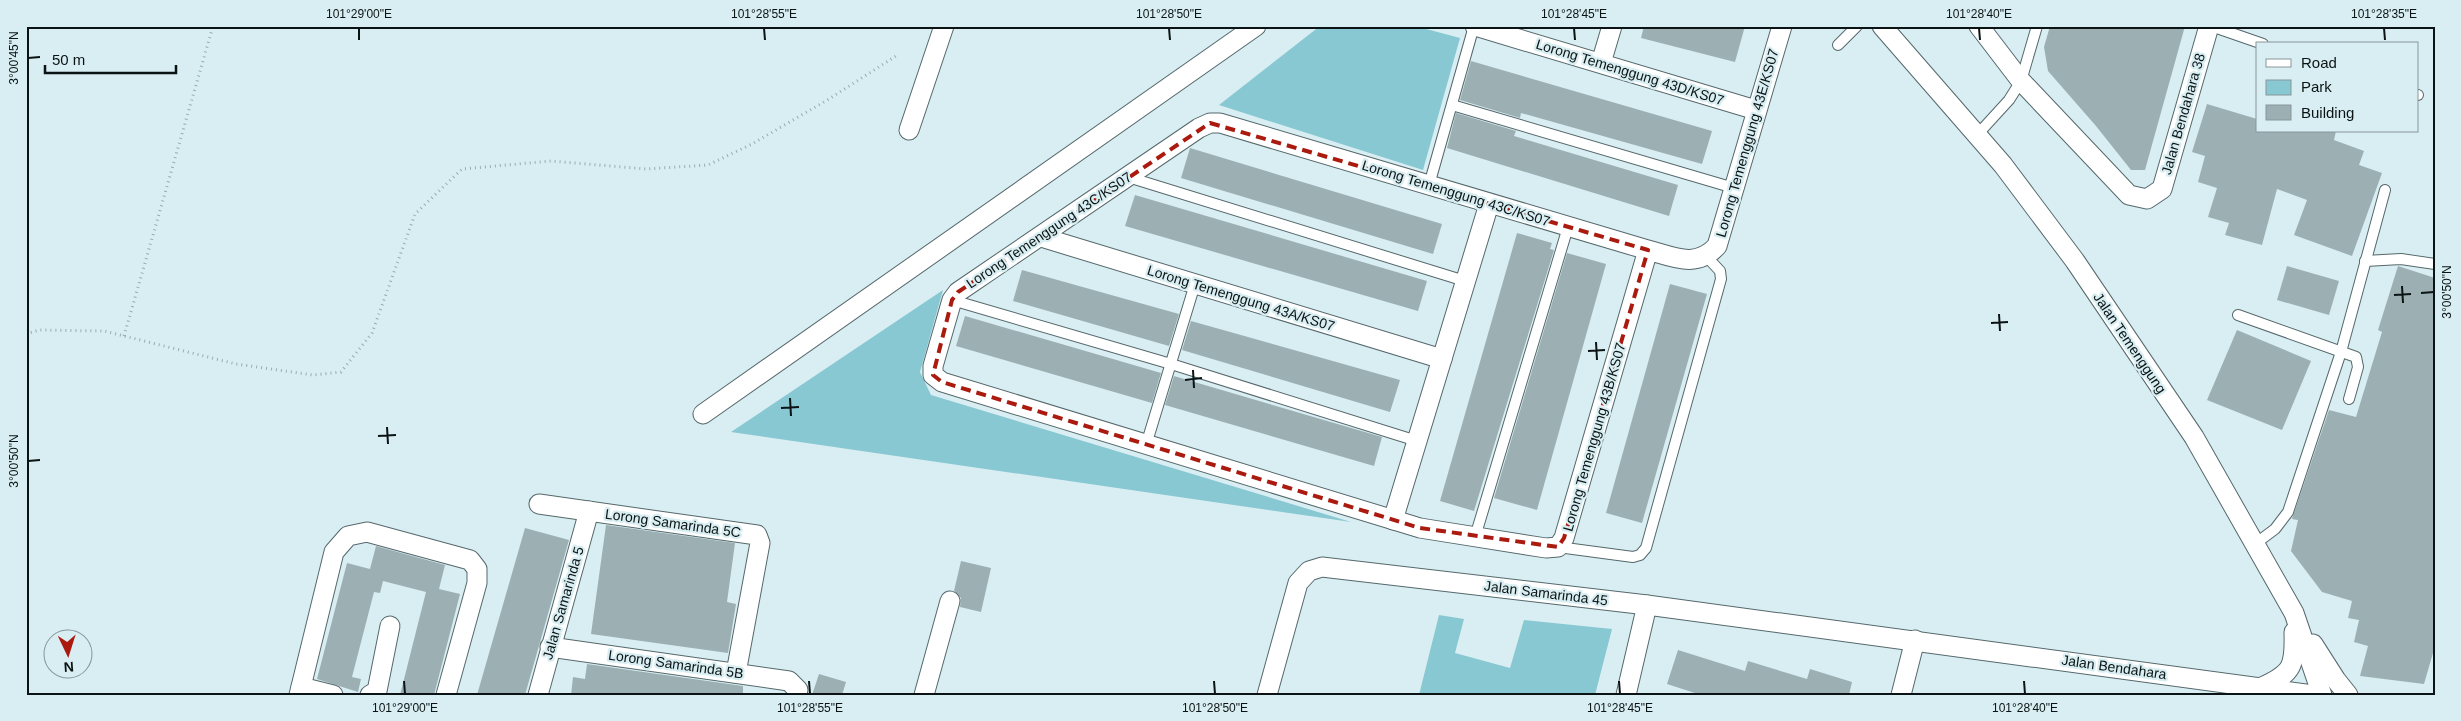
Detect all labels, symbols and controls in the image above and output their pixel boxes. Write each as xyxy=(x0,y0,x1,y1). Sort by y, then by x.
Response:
text: 101°29'00"E xyxy=(326,7,392,21)
text: 101°28'55"E xyxy=(731,7,797,21)
text: 101°28'50"E xyxy=(1136,7,1202,21)
text: 101°28'45"E xyxy=(1541,7,1607,21)
text: 101°28'40"E xyxy=(1946,7,2012,21)
text: 101°28'35"E xyxy=(2351,7,2417,21)
text: 3°00'45"N xyxy=(7,31,21,85)
street label: Lorong Temenggung 43D/KS07 xyxy=(1534,36,1726,108)
scale bar xyxy=(45,42,176,74)
legend xyxy=(2256,42,2418,132)
street label: Lorong Temenggung 43E/KS07 xyxy=(1712,47,1782,239)
text: 50 m xyxy=(52,51,85,68)
street label: Jalan Bendahara 38 xyxy=(2158,51,2208,176)
text: Road xyxy=(2301,54,2337,71)
text: Park xyxy=(2301,78,2332,95)
text: Building xyxy=(2301,104,2354,121)
street label: Lorong Temenggung 43C/KS07 xyxy=(1360,157,1552,229)
street label: Lorong Temenggung 43C/KS07 xyxy=(963,168,1135,291)
street label: Lorong Temenggung 43A/KS07 xyxy=(1145,262,1337,334)
text: 3°00'50"N xyxy=(2440,265,2454,319)
street label: Jalan Temenggung xyxy=(2090,290,2170,396)
street label: Lorong Temenggung 43B/KS07 xyxy=(1559,341,1629,533)
text: 3°00'50"N xyxy=(7,434,21,488)
street label: Lorong Samarinda 5C xyxy=(604,506,742,540)
street label: Jalan Samarinda 5 xyxy=(539,544,587,661)
street label: Jalan Samarinda 45 xyxy=(1483,577,1609,609)
north arrow xyxy=(42,628,92,678)
street label: Lorong Samarinda 5B xyxy=(607,647,745,681)
street label: Jalan Bendahara xyxy=(2060,652,2168,682)
text: N xyxy=(63,659,75,675)
text: 101°29'00"E xyxy=(372,701,438,715)
text: 101°28'55"E xyxy=(777,701,843,715)
text: 101°28'50"E xyxy=(1182,701,1248,715)
text: 101°28'45"E xyxy=(1587,701,1653,715)
text: 101°28'40"E xyxy=(1992,701,2058,715)

